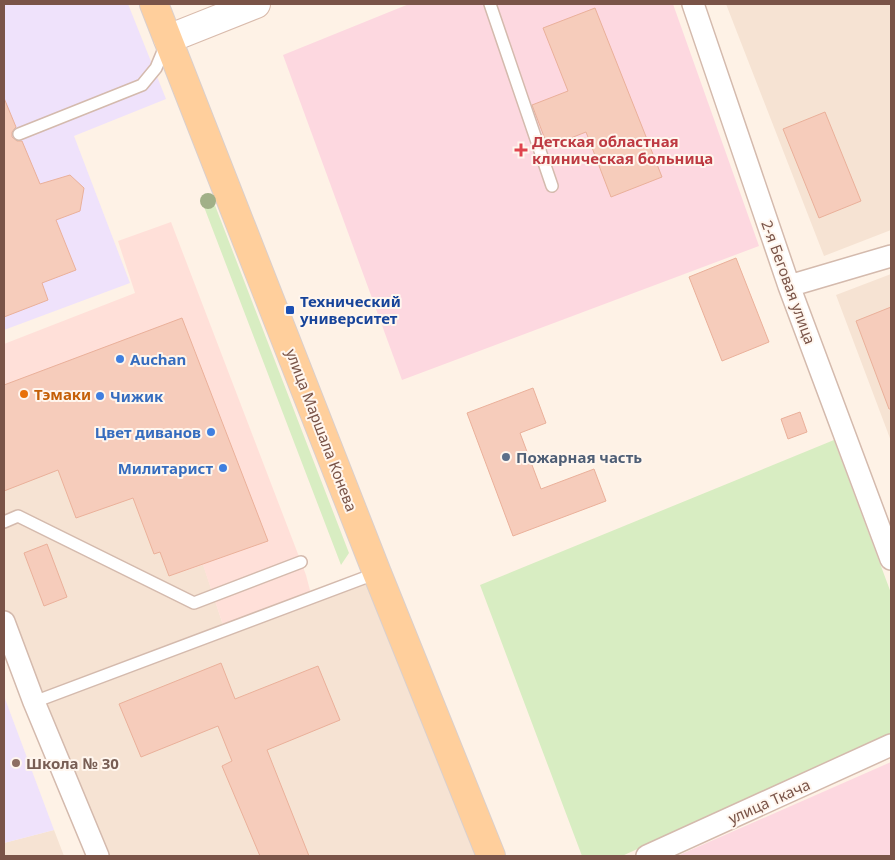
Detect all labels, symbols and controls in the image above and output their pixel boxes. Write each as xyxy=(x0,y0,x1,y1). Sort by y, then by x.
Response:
place label: Детская областная клиническая больница xyxy=(532,131,713,168)
marker: Детская областная клиническая больница xyxy=(514,143,528,157)
street label: 2-я Беговая улица xyxy=(757,217,821,347)
place label: Технический университет xyxy=(299,291,401,328)
marker: Технический университет xyxy=(284,304,296,316)
street label: улица Маршала Конева xyxy=(282,346,362,514)
place label: Auchan xyxy=(130,349,186,369)
marker: Auchan xyxy=(114,353,126,365)
place label: Тэмаки xyxy=(34,384,91,404)
place label: Чижик xyxy=(110,386,164,406)
marker: Тэмаки xyxy=(18,388,30,400)
marker: Чижик xyxy=(94,390,106,402)
place label: Цвет диванов xyxy=(95,422,201,442)
marker: Цвет диванов xyxy=(205,426,217,438)
place label: Пожарная часть xyxy=(516,447,642,467)
marker: Пожарная часть xyxy=(500,451,512,463)
place label: Милитарист xyxy=(118,458,213,478)
marker: Милитарист xyxy=(217,462,229,474)
place label: Школа № 30 xyxy=(26,753,119,773)
marker: Школа № 30 xyxy=(10,757,22,769)
street label: улица Ткача xyxy=(725,774,813,828)

